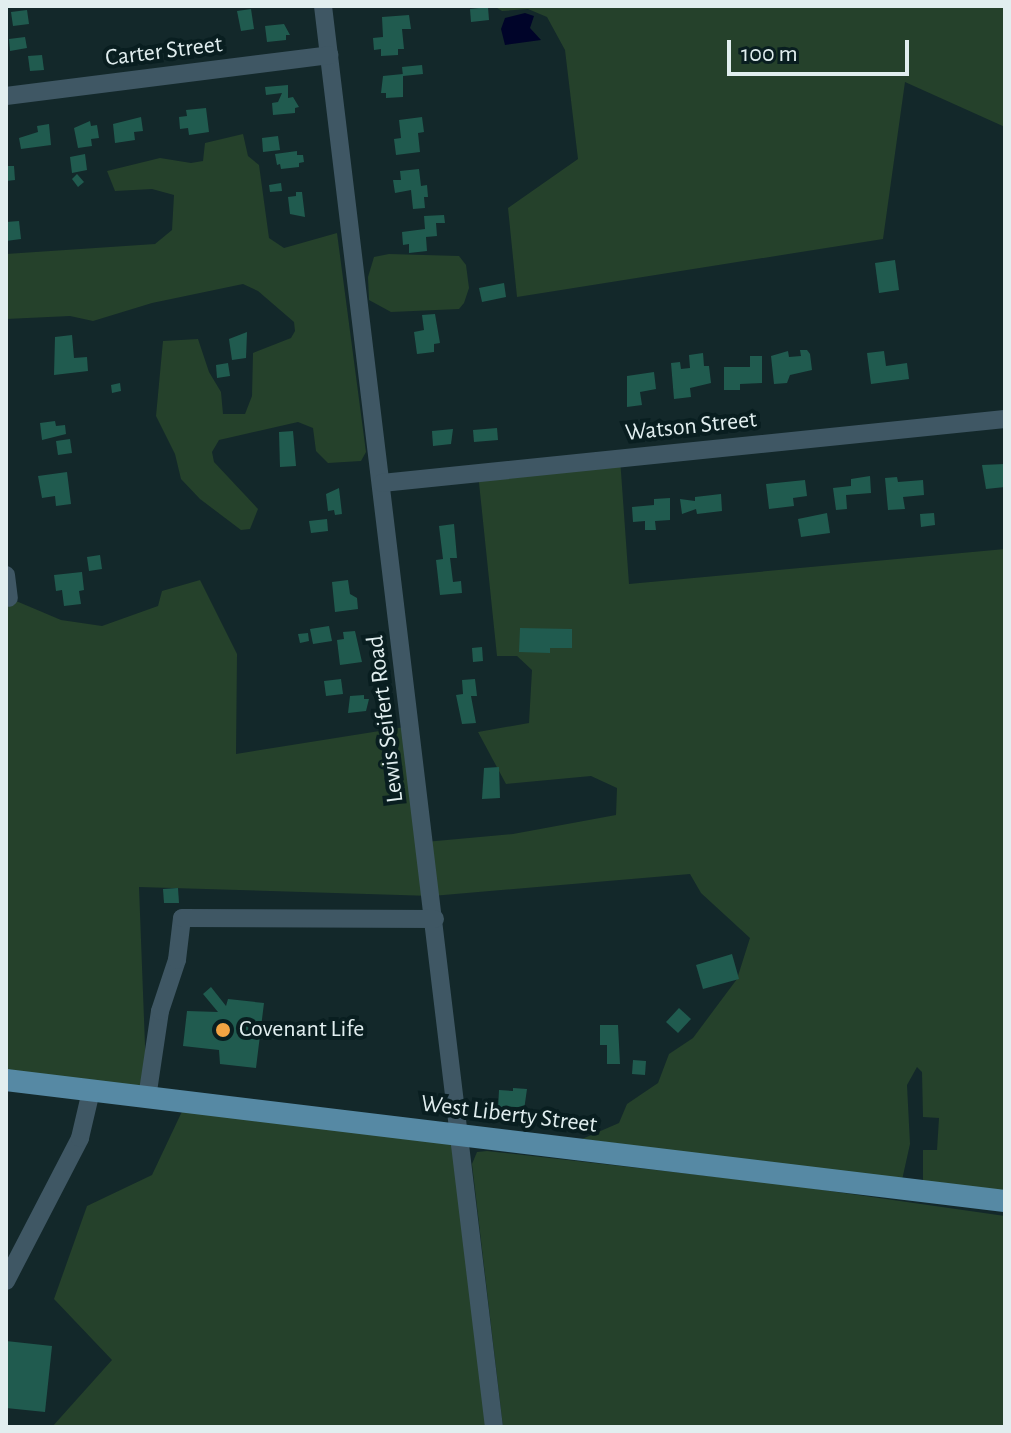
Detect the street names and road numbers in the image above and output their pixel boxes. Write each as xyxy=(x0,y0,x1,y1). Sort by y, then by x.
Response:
street label: Carter Street xyxy=(104,31,224,73)
street label: Watson Street xyxy=(624,406,758,448)
street label: Lewis Seifert Road xyxy=(361,634,411,804)
street label: West Liberty Street xyxy=(419,1090,599,1140)

